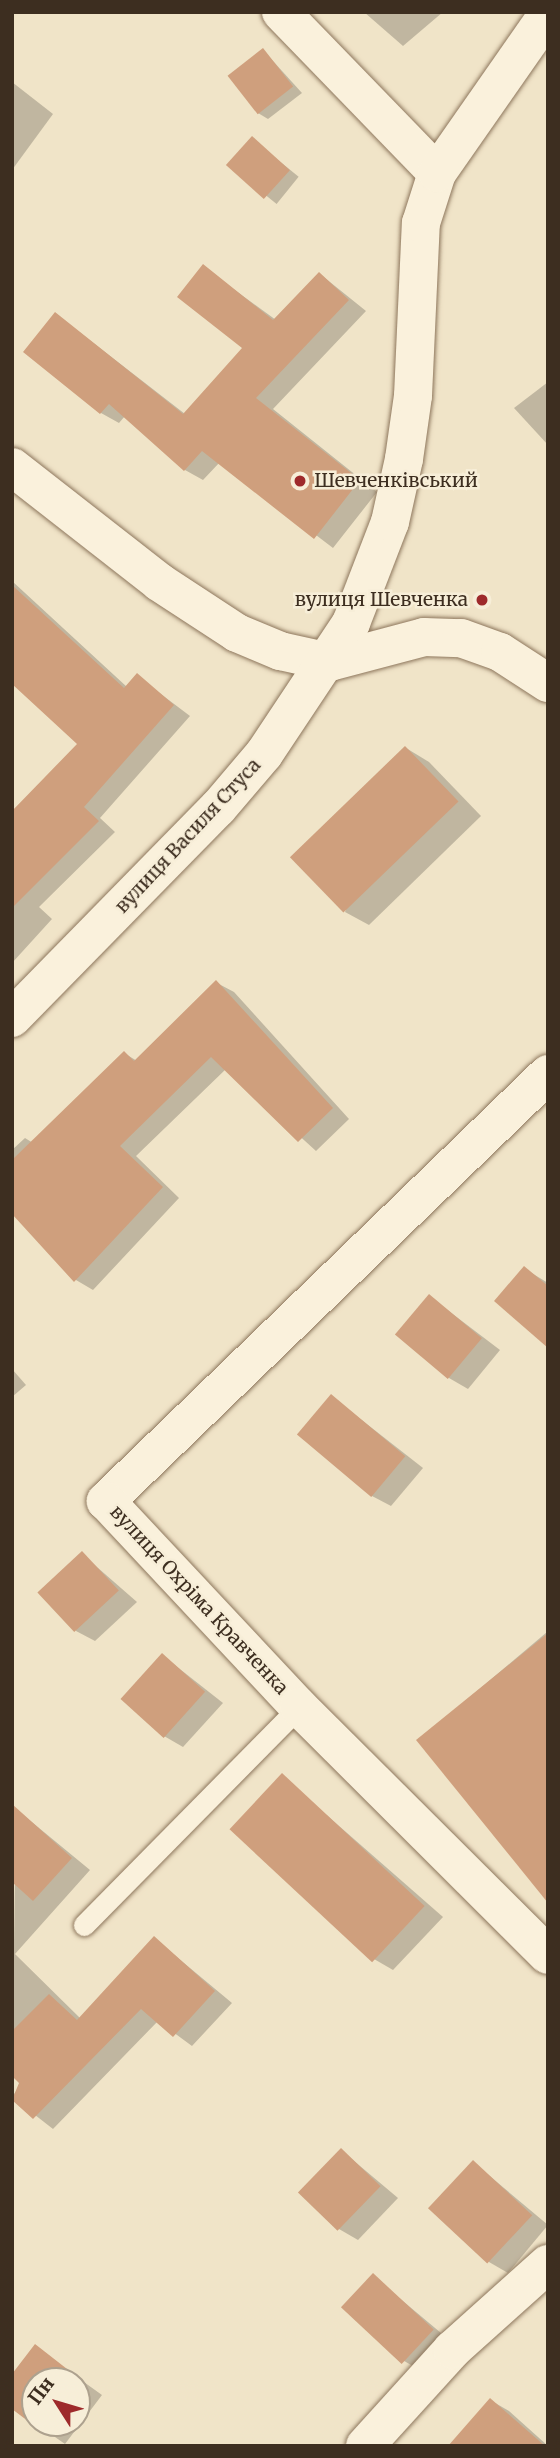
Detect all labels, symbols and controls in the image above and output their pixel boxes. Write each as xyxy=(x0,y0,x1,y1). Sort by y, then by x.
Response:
place label: Шевченківський xyxy=(314,470,478,492)
marker: Шевченківський xyxy=(292,473,308,489)
place label: вулиця Шевченка xyxy=(295,589,468,611)
marker: вулиця Шевченка xyxy=(474,592,490,608)
street label: вулиця Василя Стуса xyxy=(111,754,265,918)
street label: вулиця Охріма Кравченка xyxy=(105,1501,293,1699)
north arrow xyxy=(21,2367,91,2437)
text: Пн xyxy=(23,2372,59,2409)

